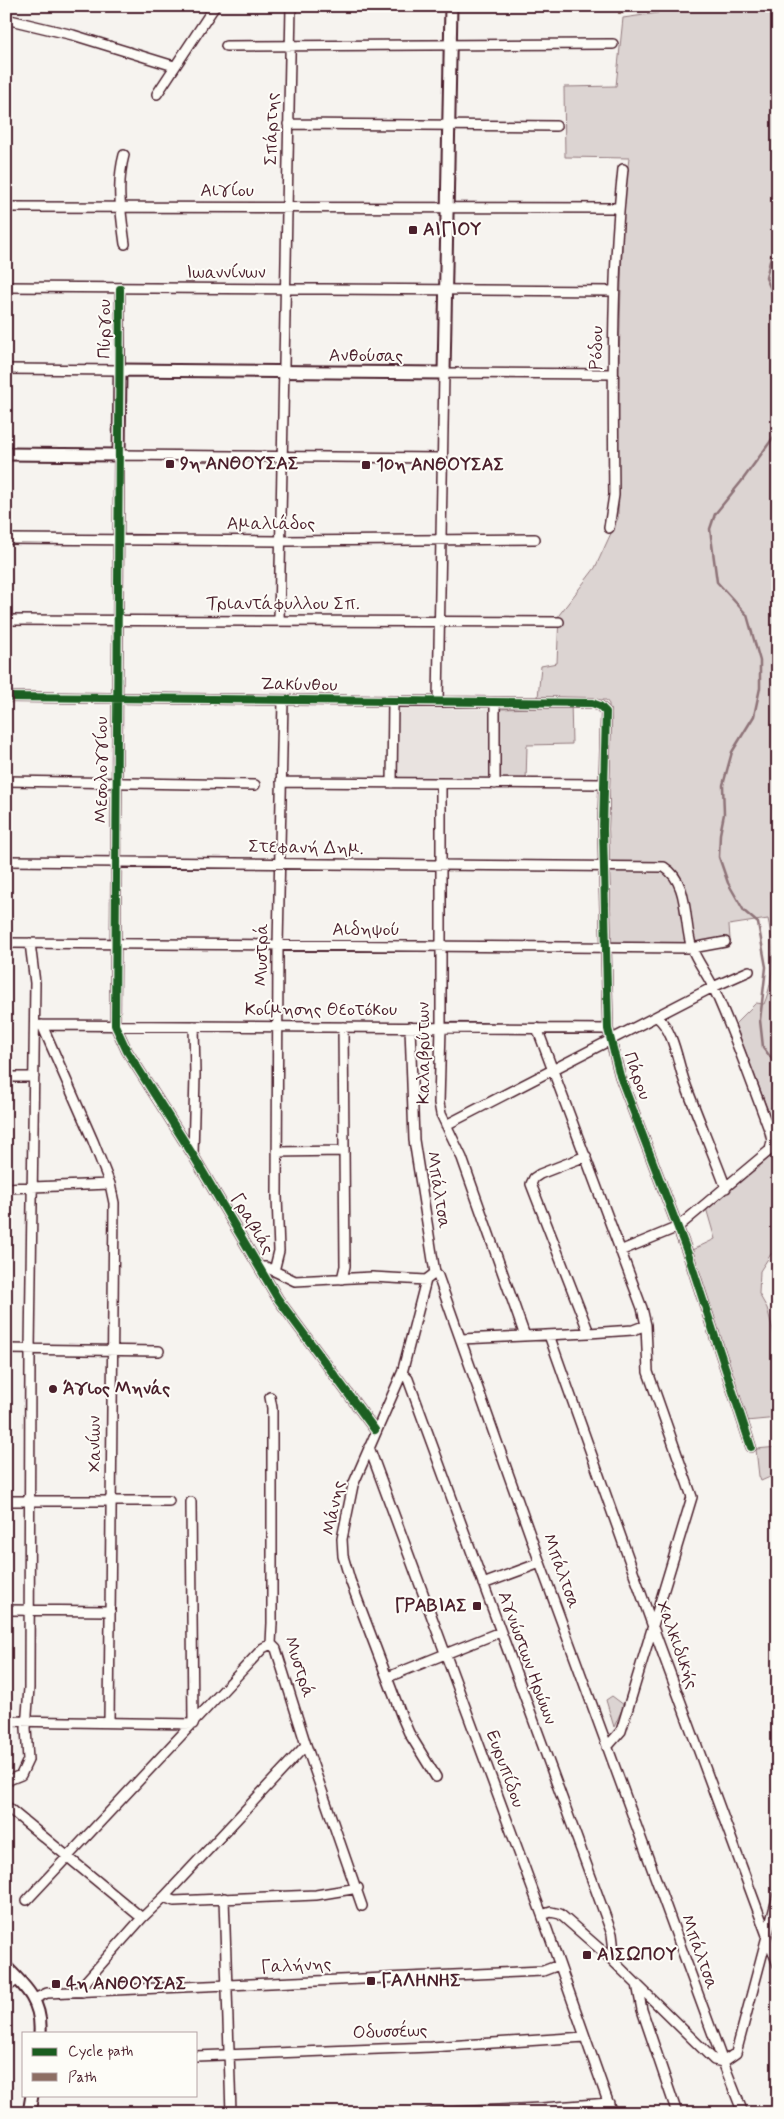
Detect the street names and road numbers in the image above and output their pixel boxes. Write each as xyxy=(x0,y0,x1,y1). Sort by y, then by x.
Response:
street label: Σπάρτης xyxy=(259,92,285,166)
street label: Αιγίου xyxy=(200,179,254,203)
street label: Ιωαννίνων xyxy=(186,261,266,285)
street label: Πύργου xyxy=(93,299,117,359)
street label: Ρόδου xyxy=(585,326,609,370)
street label: Ανθούσας xyxy=(329,344,403,368)
street label: Αμαλιάδος xyxy=(227,512,315,536)
street label: Τριαντάφυλλου Σπ. xyxy=(206,592,360,616)
street label: Ζακύνθου xyxy=(260,672,338,698)
street label: Μεσολογγίου xyxy=(90,716,114,824)
street label: Στεφανή Δημ. xyxy=(248,835,364,861)
street label: Αιδηψού xyxy=(332,918,400,942)
street label: Μυστρά xyxy=(250,923,274,987)
street label: Κοίμησης Θεοτόκου xyxy=(245,998,397,1022)
street label: Καλαβρύτων xyxy=(412,1002,436,1104)
street label: Πάρου xyxy=(617,1049,657,1103)
street label: Μπάλτσα xyxy=(420,1150,456,1230)
street label: Γραβιάς xyxy=(224,1189,280,1259)
street label: Χανίων xyxy=(83,1416,107,1472)
street label: Μάνης xyxy=(317,1478,351,1537)
street label: Μπάλτσα xyxy=(536,1530,586,1612)
street label: Αγνώστων Ηρώων xyxy=(492,1588,562,1728)
street label: Χαλκιδικής xyxy=(650,1598,704,1692)
street label: Μυστρά xyxy=(278,1633,320,1701)
street label: Ευρυπίδου xyxy=(480,1727,530,1811)
street label: Μπάλτσα xyxy=(674,1911,724,1993)
street label: Γαλήνης xyxy=(260,1952,332,1980)
street label: Οδυσσέως xyxy=(352,2018,428,2045)

